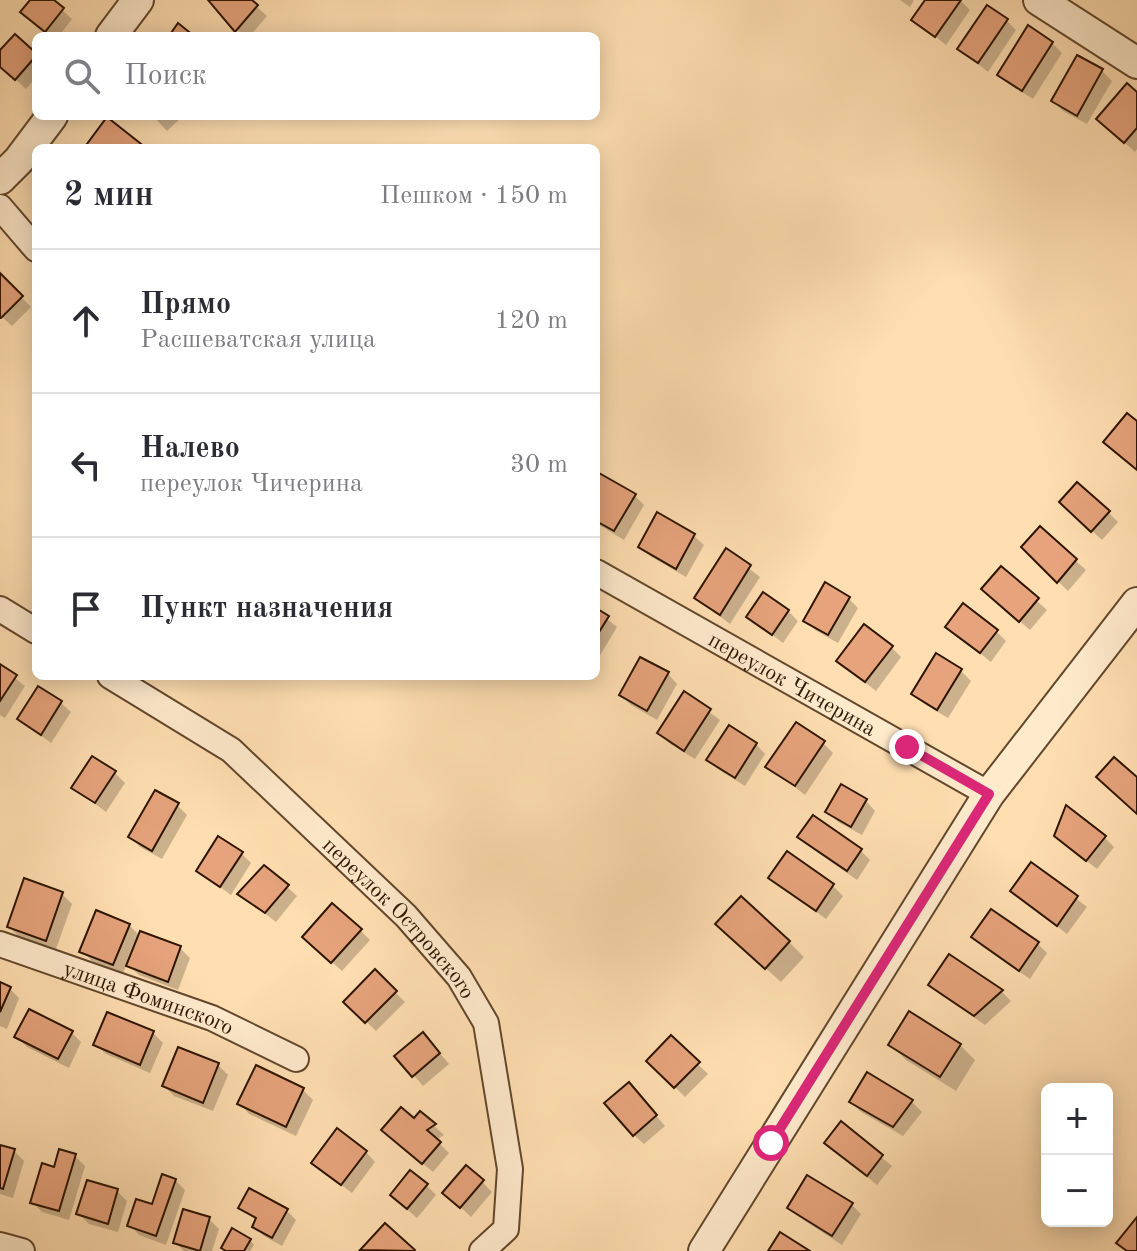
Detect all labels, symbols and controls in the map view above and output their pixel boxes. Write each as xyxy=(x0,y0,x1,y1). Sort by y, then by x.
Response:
search box xyxy=(32,32,600,120)
icon: search xyxy=(60,54,104,98)
text: Поиск xyxy=(124,61,207,91)
text: 2 мин xyxy=(64,179,154,213)
text: Пешком · 150 m xyxy=(380,183,568,209)
text: Прямо xyxy=(140,290,231,320)
icon: ahead xyxy=(64,299,108,343)
text: 120 m xyxy=(495,308,568,334)
text: Расшеватская улица xyxy=(140,327,376,353)
text: Налево xyxy=(140,434,240,464)
icon: left xyxy=(64,443,108,487)
text: 30 m xyxy=(510,452,568,478)
text: переулок Чичерина xyxy=(140,471,363,497)
icon: arrive xyxy=(64,587,108,631)
text: Пункт назначения xyxy=(140,594,393,624)
street label: переулок Чичерина xyxy=(704,629,879,741)
route end xyxy=(889,729,925,765)
street label: переулок Островского xyxy=(318,834,478,1003)
street label: улица Фоминского xyxy=(60,958,237,1040)
map controls xyxy=(1041,1083,1113,1227)
button: + xyxy=(1041,1083,1113,1155)
route start xyxy=(753,1125,789,1161)
button: − xyxy=(1041,1155,1113,1227)

